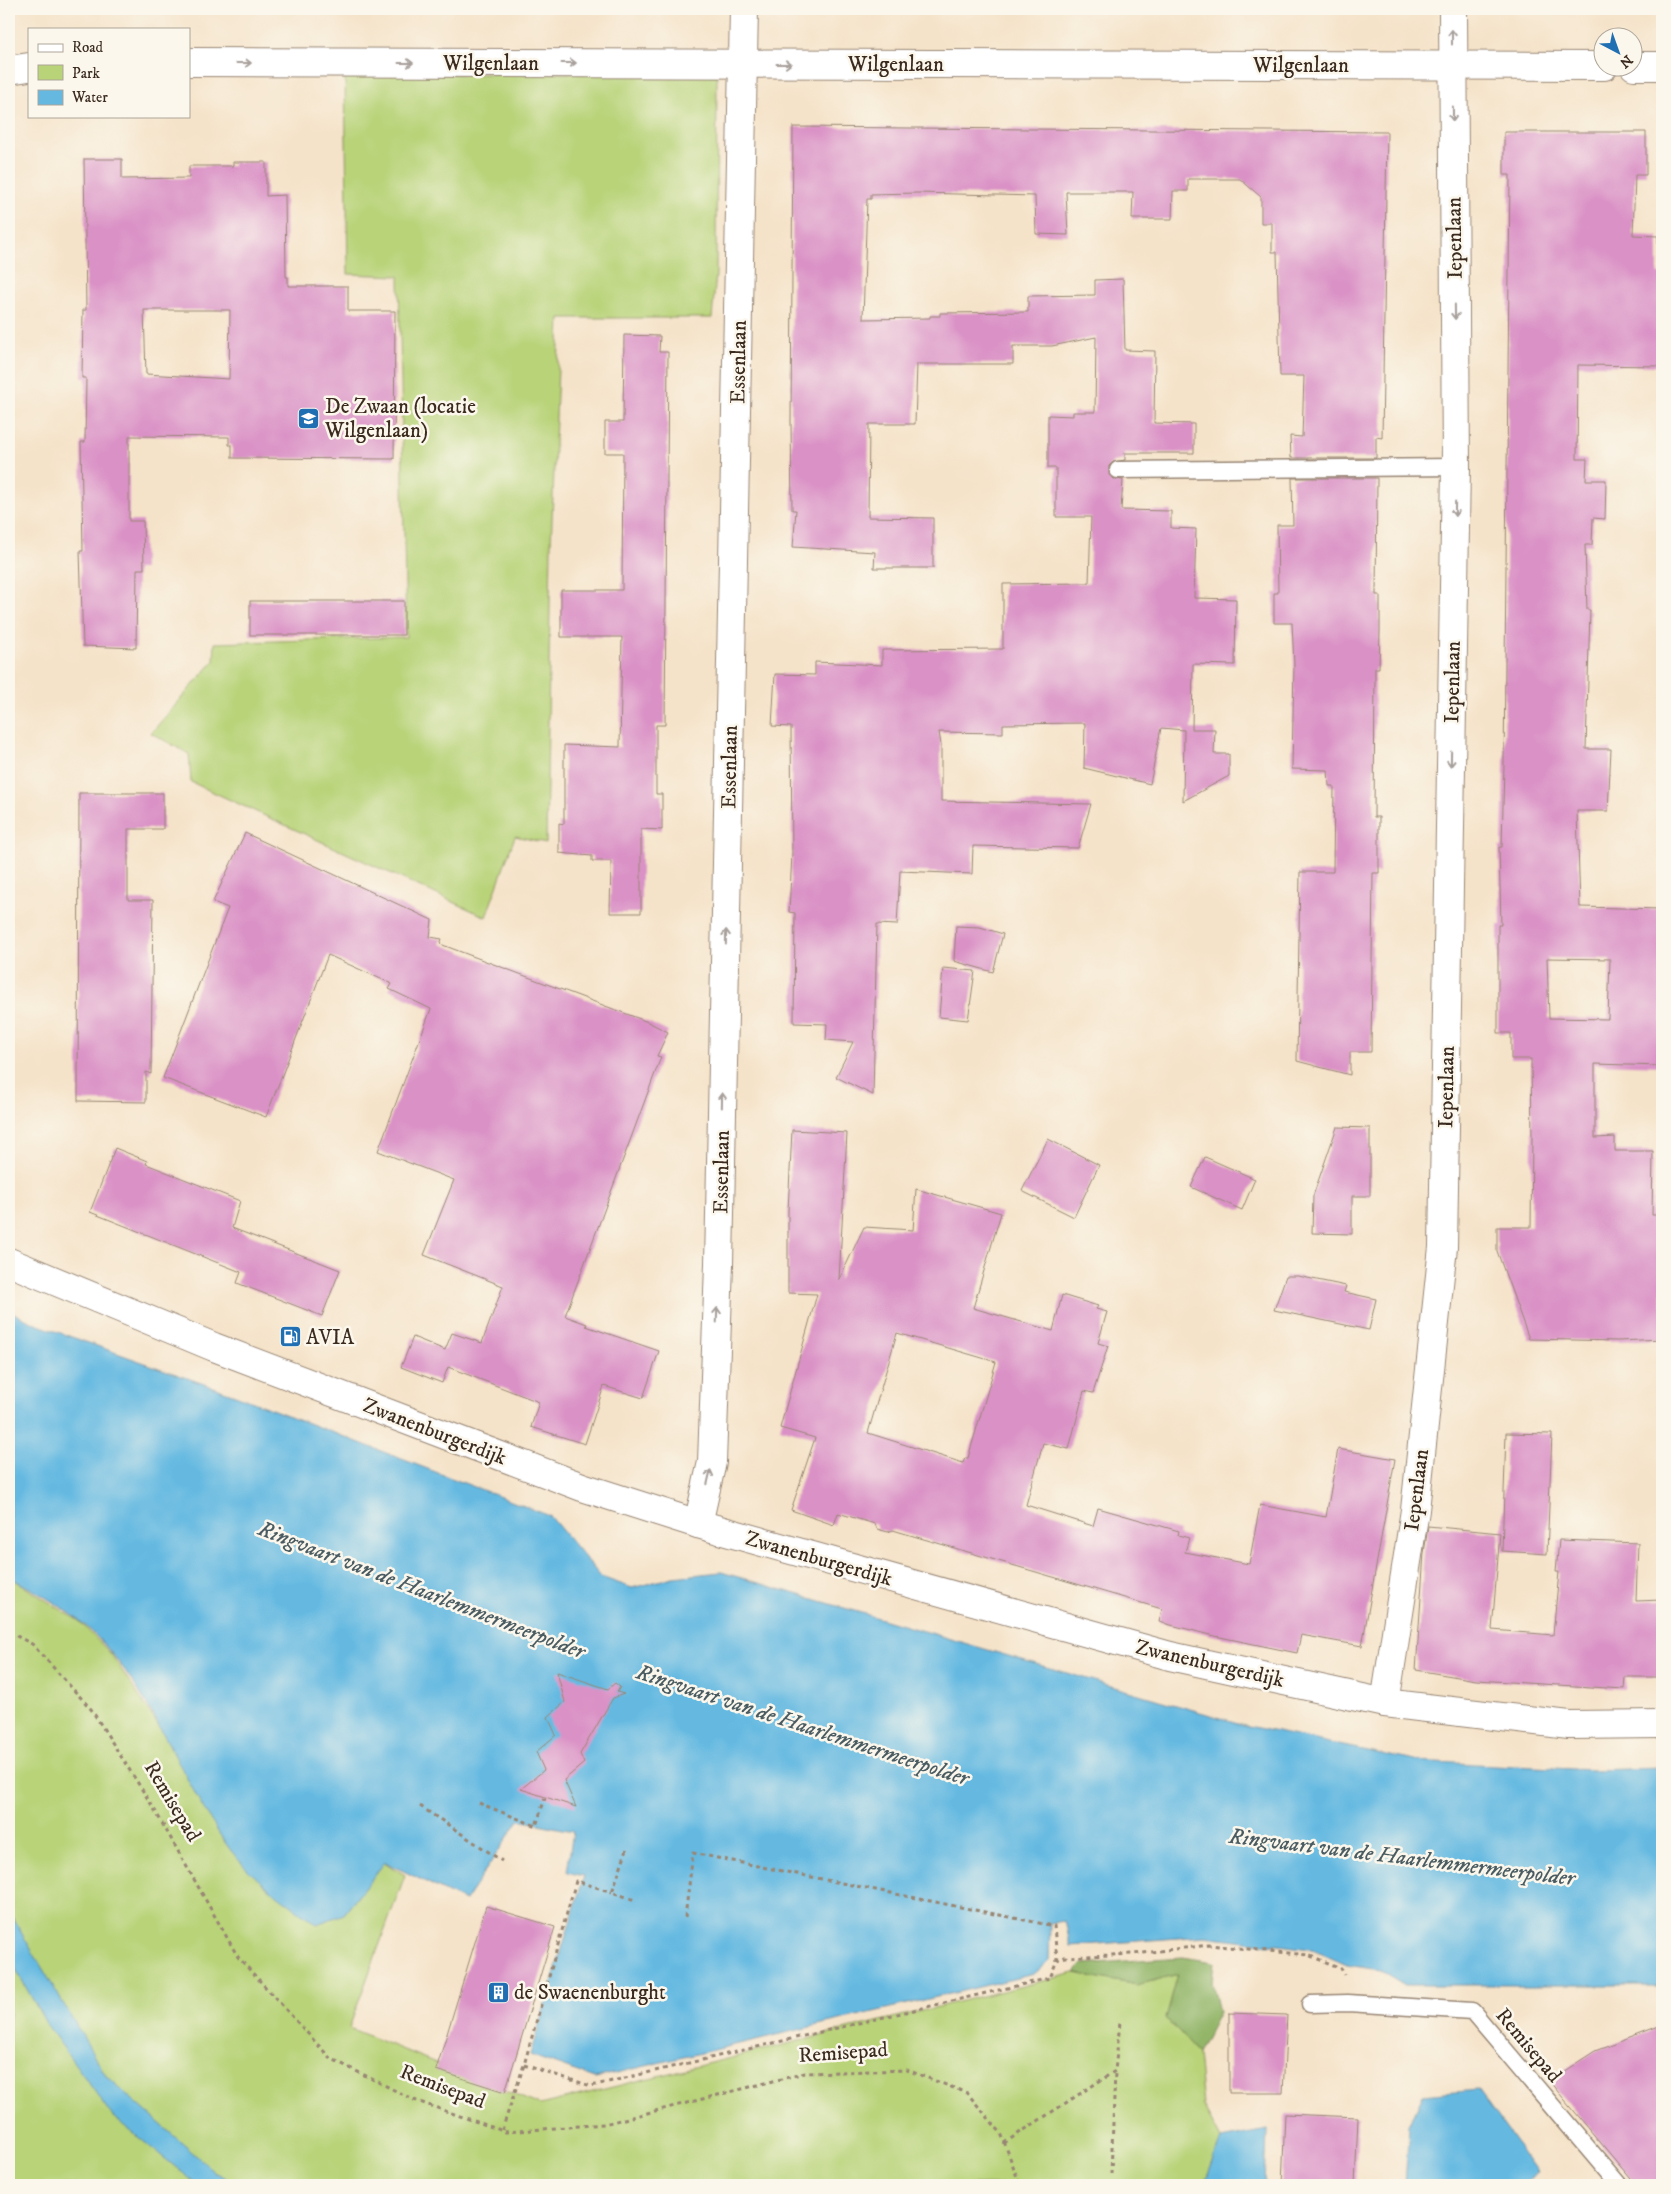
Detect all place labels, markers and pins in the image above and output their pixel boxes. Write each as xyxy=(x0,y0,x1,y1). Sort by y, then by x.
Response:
place label: De Zwaan (locatie Wilgenlaan) xyxy=(324,394,476,444)
school or university icon: De Zwaan (locatie Wilgenlaan) xyxy=(297,406,321,430)
fuel station icon: AVIA xyxy=(278,1325,302,1349)
place label: AVIA xyxy=(306,1325,355,1351)
building icon: de Swaenenburght xyxy=(486,1980,510,2004)
place label: de Swaenenburght xyxy=(514,1980,666,2006)

